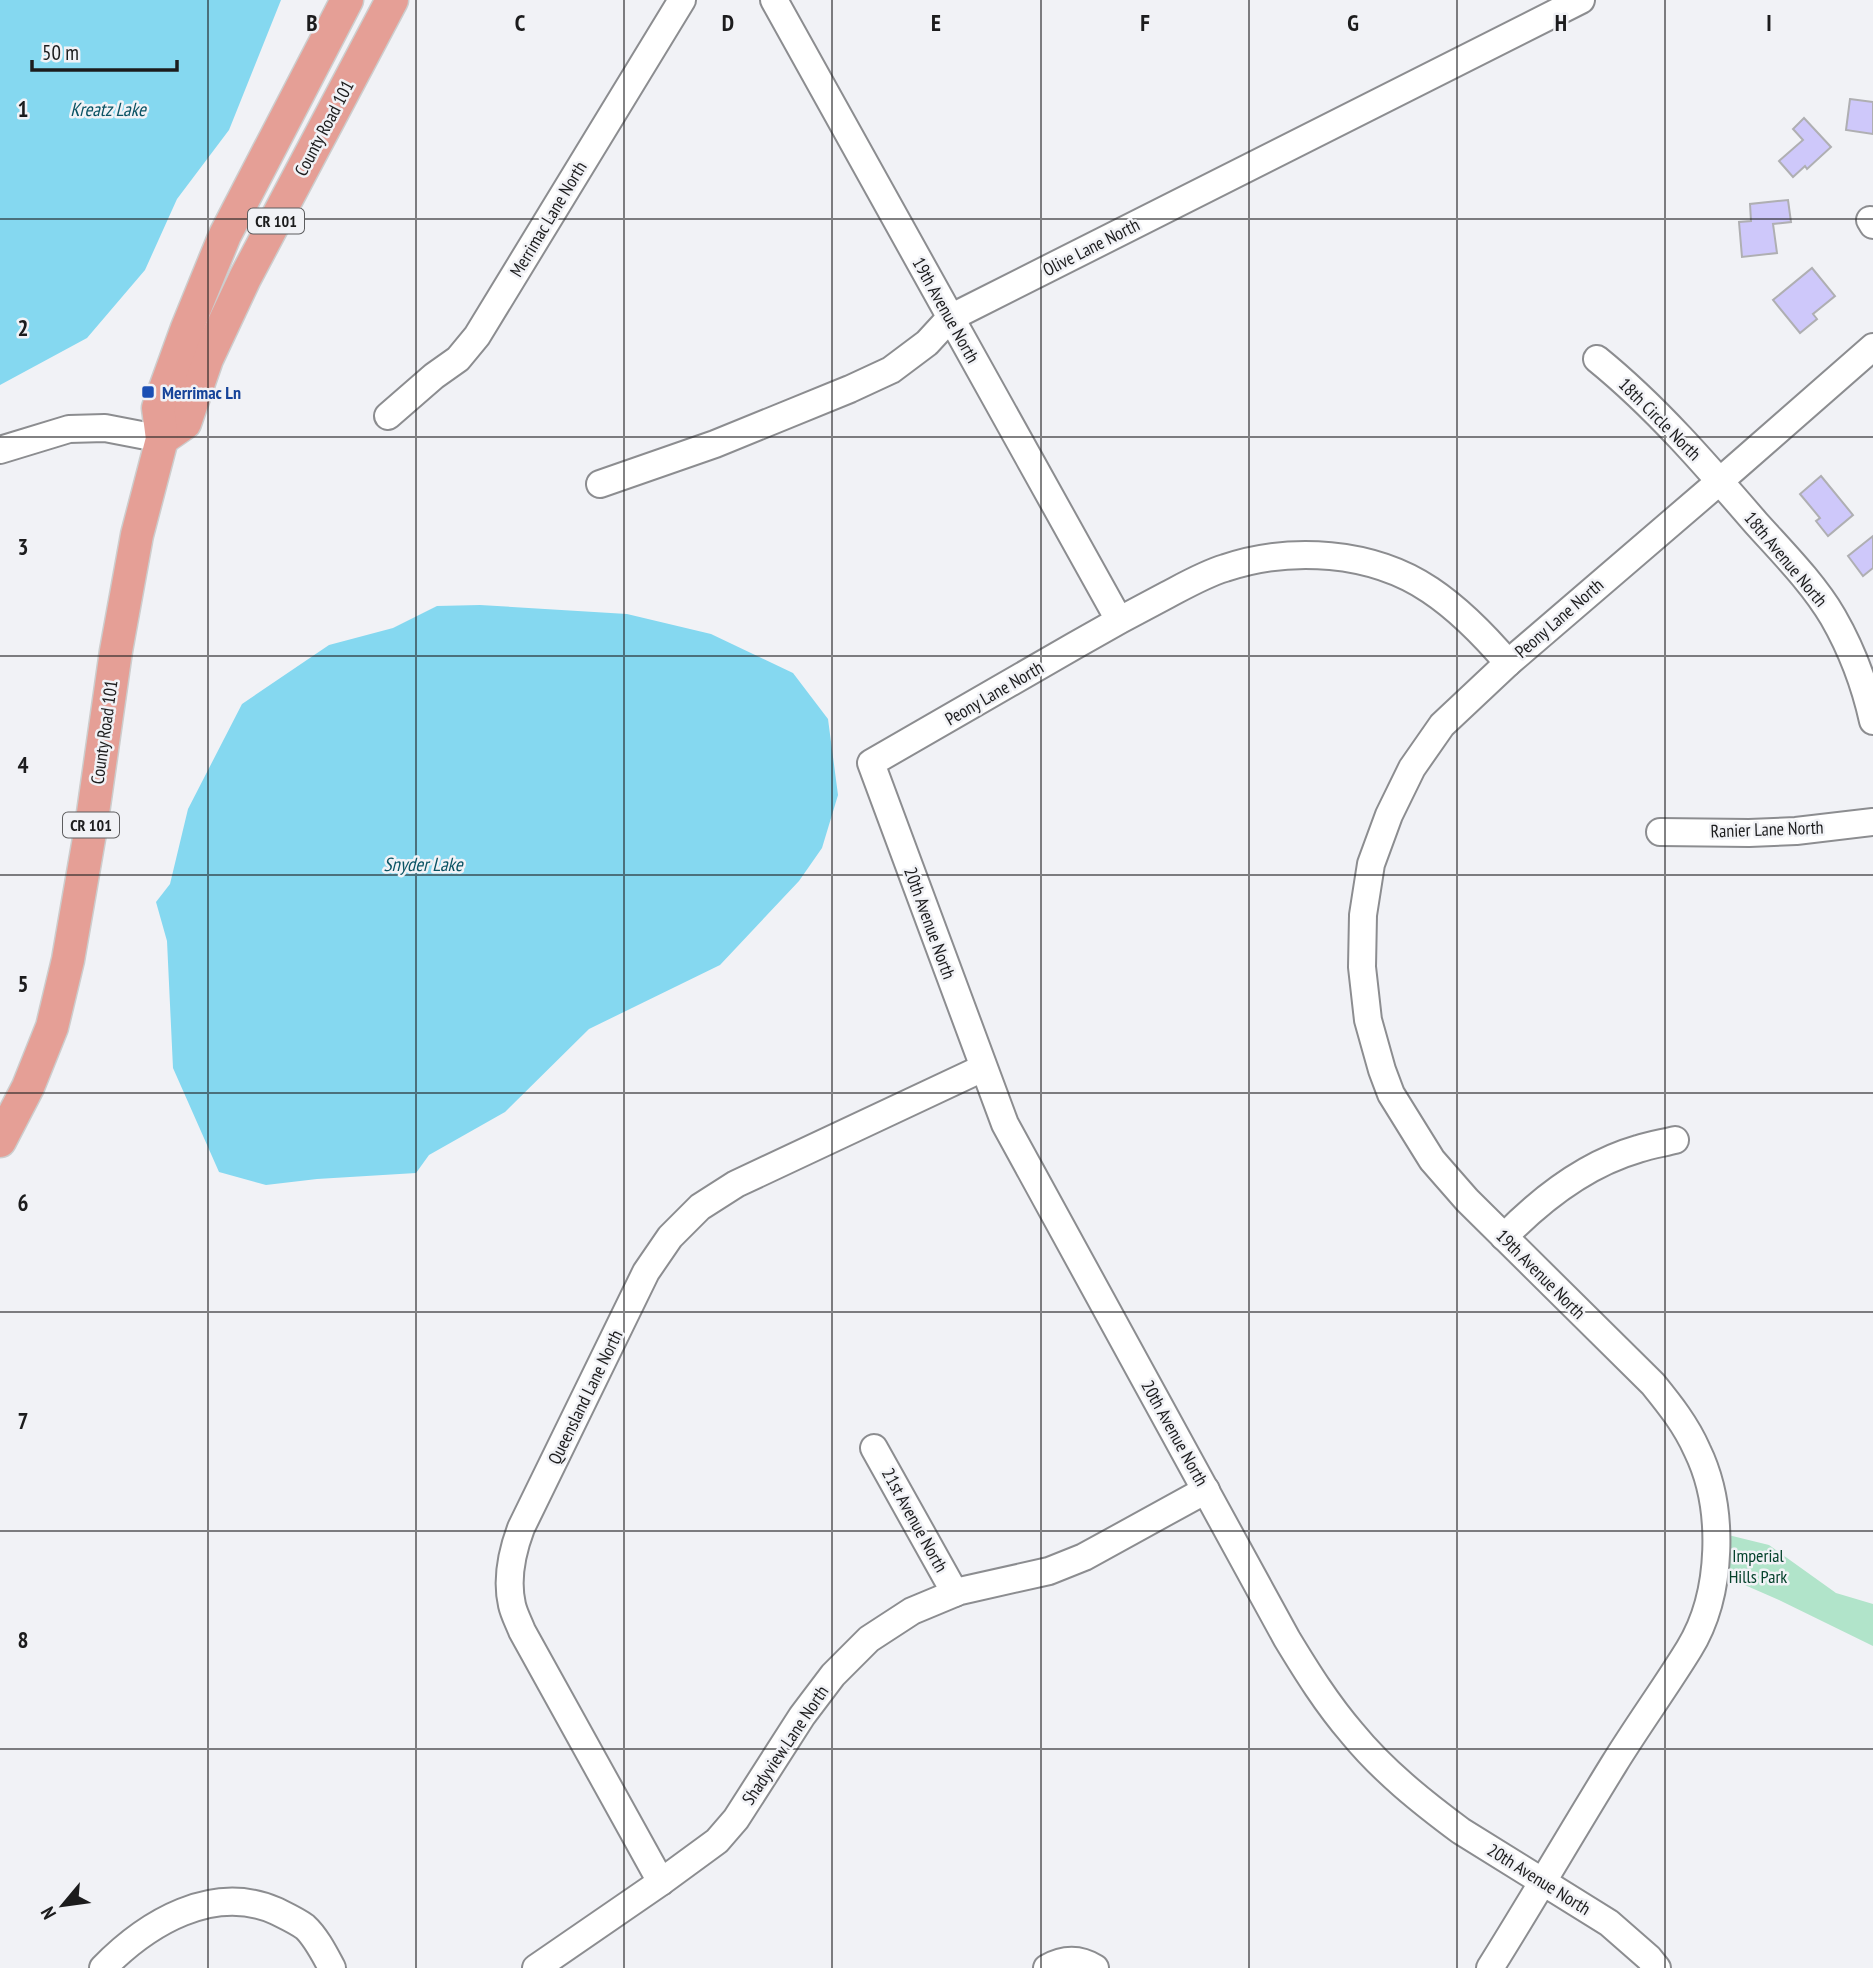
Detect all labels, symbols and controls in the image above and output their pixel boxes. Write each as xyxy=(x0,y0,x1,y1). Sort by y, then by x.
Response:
text: B xyxy=(306,8,318,37)
text: C xyxy=(515,8,526,37)
text: D xyxy=(722,8,734,37)
text: E xyxy=(931,8,941,37)
text: F xyxy=(1140,8,1150,37)
text: G xyxy=(1347,8,1359,37)
text: H xyxy=(1555,8,1567,37)
text: I xyxy=(1766,8,1772,37)
scale bar xyxy=(32,28,177,72)
text: 50 m xyxy=(42,39,79,66)
street label: County Road 101 xyxy=(289,76,359,180)
text: 1 xyxy=(18,94,29,123)
water label: Kreatz Lake xyxy=(70,97,147,121)
street label: Merrimac Lane North xyxy=(504,157,592,281)
road number: CR 101 xyxy=(248,209,304,234)
street label: Olive Lane North xyxy=(1039,213,1143,281)
street label: 19th Avenue North xyxy=(907,253,985,367)
text: 2 xyxy=(18,313,29,342)
street label: 18th Circle North xyxy=(1614,373,1706,465)
place label: Merrimac Ln xyxy=(162,381,241,404)
marker: Merrimac Ln xyxy=(140,384,156,400)
street label: 18th Avenue North xyxy=(1739,507,1833,611)
text: 3 xyxy=(18,532,29,561)
street label: Peony Lane North xyxy=(1510,573,1608,663)
street label: Peony Lane North xyxy=(941,656,1047,730)
street label: County Road 101 xyxy=(85,678,123,786)
text: 4 xyxy=(18,750,29,779)
road number: CR 101 xyxy=(63,812,119,838)
street label: Ranier Lane North xyxy=(1710,816,1824,842)
water label: Snyder Lake xyxy=(383,852,464,876)
street label: 20th Avenue North xyxy=(899,864,961,982)
text: 5 xyxy=(18,969,29,998)
text: 6 xyxy=(18,1188,29,1217)
street label: 19th Avenue North xyxy=(1491,1224,1591,1324)
street label: Queensland Lane North xyxy=(543,1326,627,1468)
street label: 20th Avenue North xyxy=(1136,1376,1214,1490)
text: 7 xyxy=(18,1406,29,1435)
street label: 21st Avenue North xyxy=(877,1464,953,1576)
park label: Imperial Hills Park xyxy=(1729,1544,1787,1588)
text: 8 xyxy=(18,1625,29,1654)
street label: Shadyview Lane North xyxy=(737,1681,833,1809)
street label: 20th Avenue North xyxy=(1483,1838,1595,1920)
north arrow xyxy=(28,1870,98,1940)
text: N xyxy=(35,1903,61,1924)

